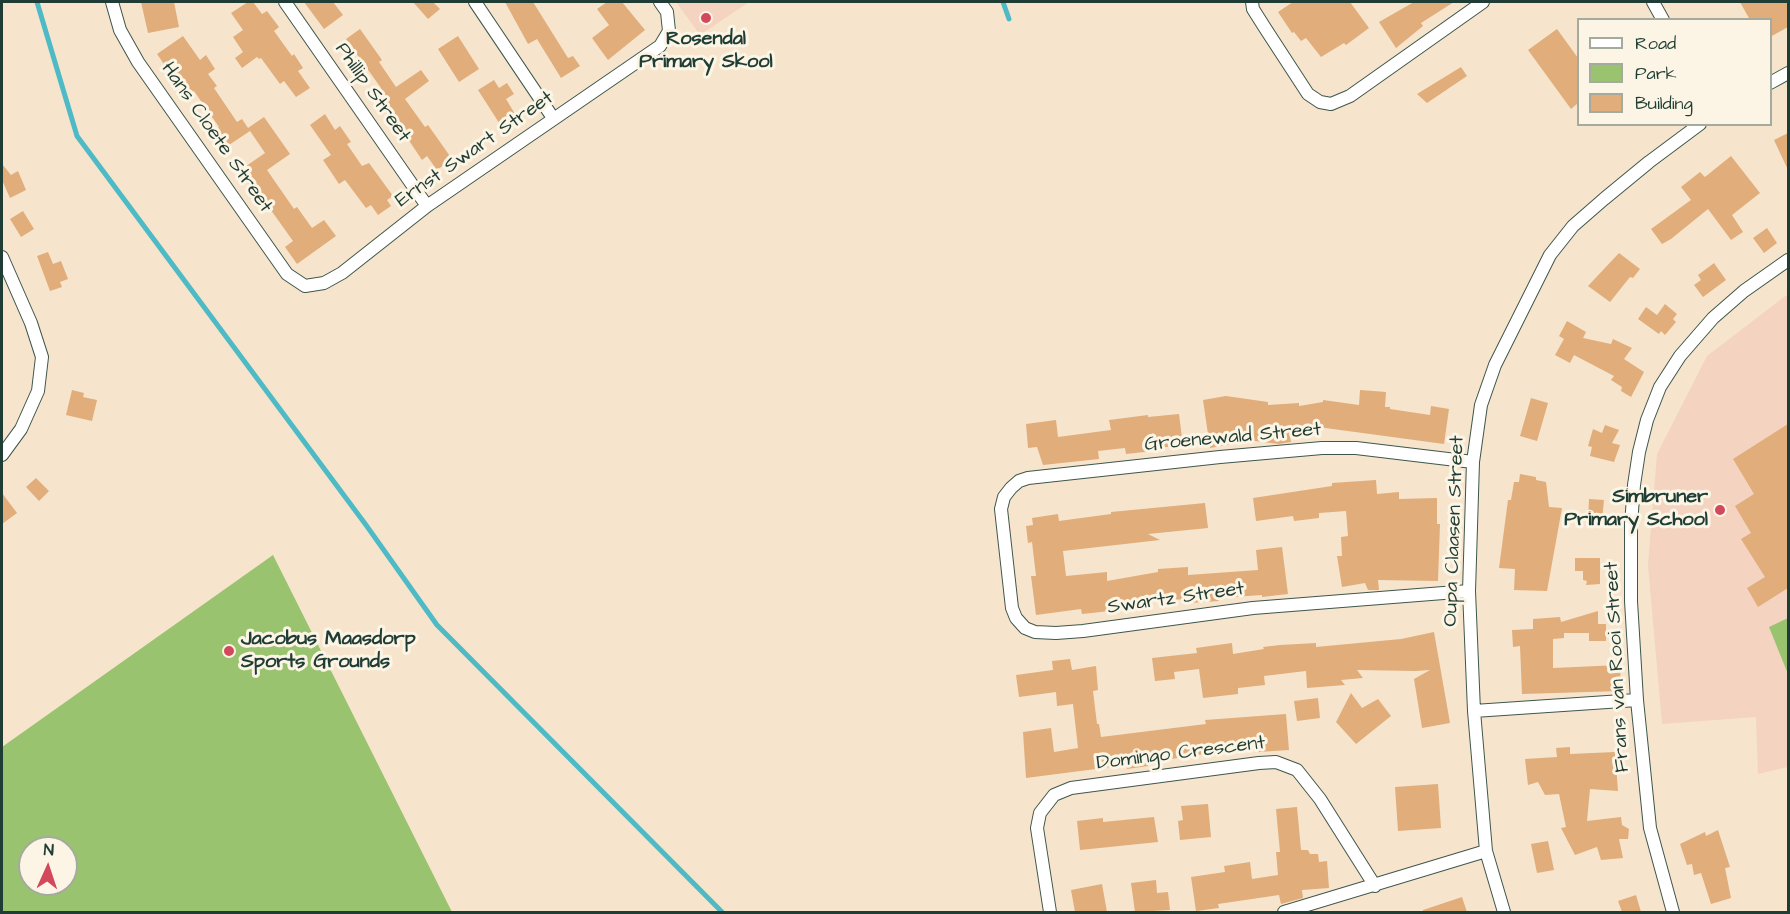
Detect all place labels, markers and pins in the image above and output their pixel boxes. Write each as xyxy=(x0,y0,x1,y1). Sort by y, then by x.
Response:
marker: Rosendal Primary Skool xyxy=(699,11,713,25)
place label: Rosendal Primary Skool xyxy=(639,28,773,75)
place label: Simbruner Primary School xyxy=(1564,486,1708,533)
marker: Simbruner Primary School xyxy=(1713,503,1727,517)
place label: Jacobus Maasdorp Sports Grounds xyxy=(241,628,416,675)
marker: Jacobus Maasdorp Sports Grounds xyxy=(222,644,236,658)

